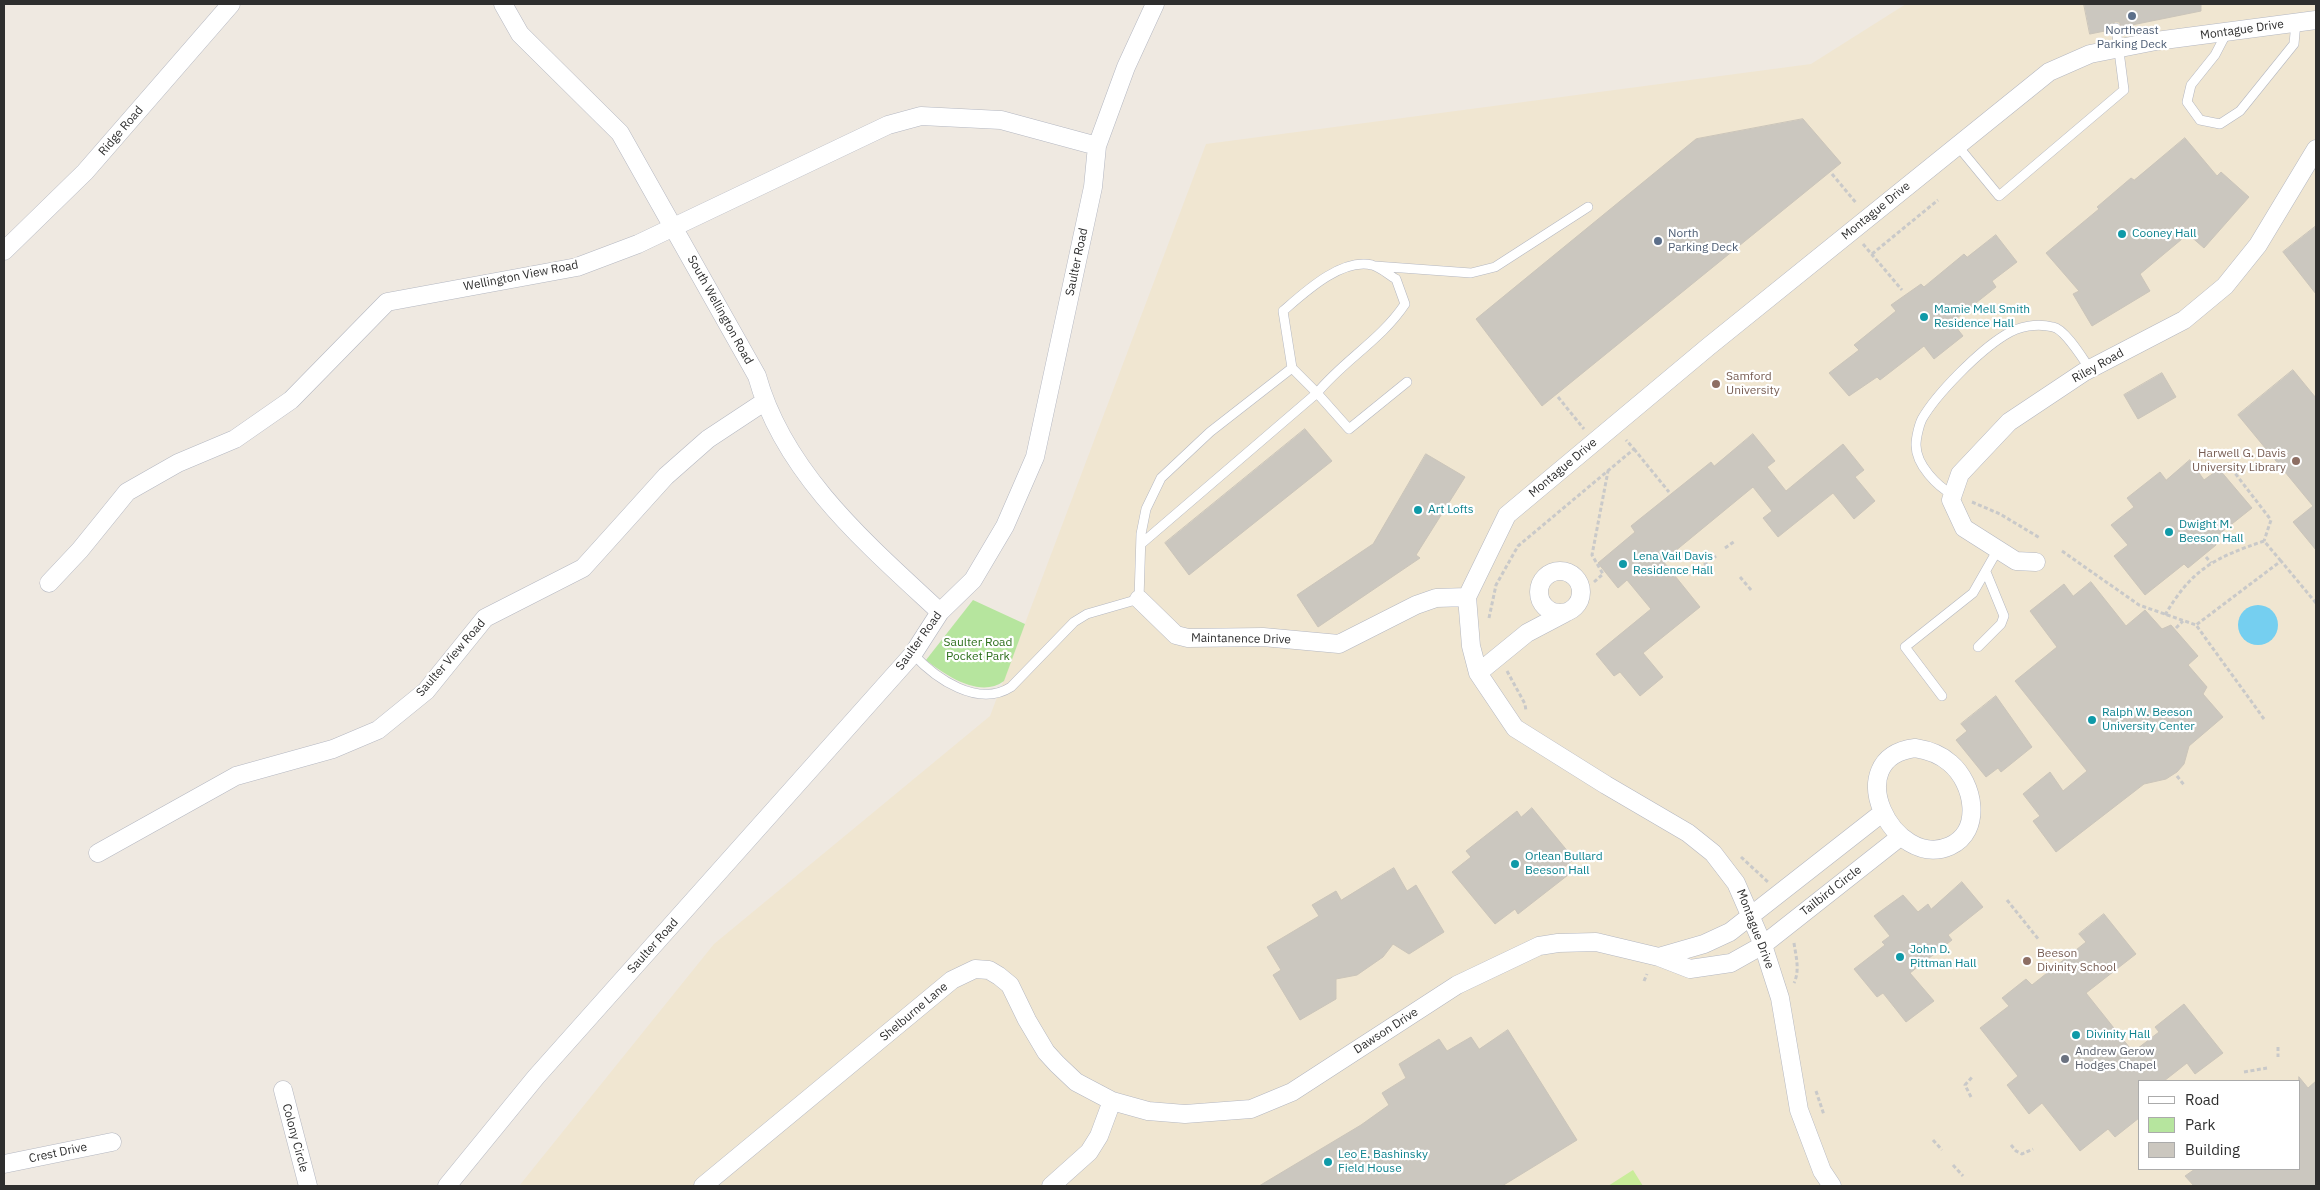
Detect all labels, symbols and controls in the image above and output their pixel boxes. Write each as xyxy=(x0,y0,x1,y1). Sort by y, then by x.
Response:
marker: Northeast Parking Deck xyxy=(2126,10,2138,22)
street label: Montague Drive xyxy=(2199,17,2285,43)
place label: Northeast Parking Deck xyxy=(2097,24,2167,52)
street label: Ridge Road xyxy=(96,103,146,159)
street label: Montague Drive xyxy=(1839,179,1913,243)
street label: Saulter Road xyxy=(1063,227,1091,297)
place label: North Parking Deck xyxy=(1668,227,1738,255)
place label: Cooney Hall xyxy=(2132,227,2196,241)
marker: Cooney Hall xyxy=(2116,228,2128,240)
marker: North Parking Deck xyxy=(1652,235,1664,247)
street label: South Wellington Road xyxy=(684,253,756,367)
street label: Wellington View Road xyxy=(462,258,580,294)
place label: Mamie Mell Smith Residence Hall xyxy=(1934,303,2030,331)
marker: Mamie Mell Smith Residence Hall xyxy=(1918,311,1930,323)
street label: Riley Road xyxy=(2070,346,2126,386)
place label: Samford University xyxy=(1726,370,1780,398)
marker: Samford University xyxy=(1710,378,1722,390)
street label: Montague Drive xyxy=(1526,435,1600,501)
place label: Harwell G. Davis University Library xyxy=(2192,447,2286,475)
marker: Harwell G. Davis University Library xyxy=(2290,455,2302,467)
place label: Art Lofts xyxy=(1428,503,1474,517)
marker: Art Lofts xyxy=(1412,504,1424,516)
place label: Dwight M. Beeson Hall xyxy=(2179,518,2244,546)
marker: Dwight M. Beeson Hall xyxy=(2163,526,2175,538)
place label: Lena Vail Davis Residence Hall xyxy=(1633,550,1713,578)
marker: Lena Vail Davis Residence Hall xyxy=(1617,558,1629,570)
street label: Saulter Road xyxy=(893,609,945,673)
street label: Saulter View Road xyxy=(413,616,489,700)
street label: Maintanence Drive xyxy=(1191,631,1291,647)
park label: Saulter Road Pocket Park xyxy=(944,636,1012,664)
place label: Ralph W. Beeson University Center xyxy=(2102,706,2195,734)
marker: Ralph W. Beeson University Center xyxy=(2086,714,2098,726)
place label: Orlean Bullard Beeson Hall xyxy=(1525,850,1603,878)
marker: Orlean Bullard Beeson Hall xyxy=(1509,858,1521,870)
street label: Tailbird Circle xyxy=(1798,863,1864,919)
street label: Montague Drive xyxy=(1733,887,1777,971)
street label: Saulter Road xyxy=(625,916,681,976)
place label: John D. Pittman Hall xyxy=(1910,943,1976,971)
place label: Beeson Divinity School xyxy=(2037,947,2116,975)
marker: John D. Pittman Hall xyxy=(1894,951,1906,963)
marker: Beeson Divinity School xyxy=(2021,955,2033,967)
street label: Shelburne Lane xyxy=(877,980,951,1044)
street label: Dawson Drive xyxy=(1351,1005,1421,1057)
place label: Divinity Hall xyxy=(2086,1028,2150,1042)
marker: Divinity Hall xyxy=(2070,1029,2082,1041)
place label: Andrew Gerow Hodges Chapel xyxy=(2075,1045,2156,1073)
marker: Andrew Gerow Hodges Chapel xyxy=(2059,1053,2071,1065)
legend xyxy=(2138,1080,2300,1170)
text: Road xyxy=(2185,1090,2220,1109)
street label: Colony Circle xyxy=(279,1102,311,1174)
text: Park xyxy=(2185,1115,2215,1134)
street label: Crest Drive xyxy=(28,1140,88,1166)
text: Building xyxy=(2185,1140,2240,1159)
place label: Leo E. Bashinsky Field House xyxy=(1338,1148,1428,1176)
marker: Leo E. Bashinsky Field House xyxy=(1322,1156,1334,1168)

